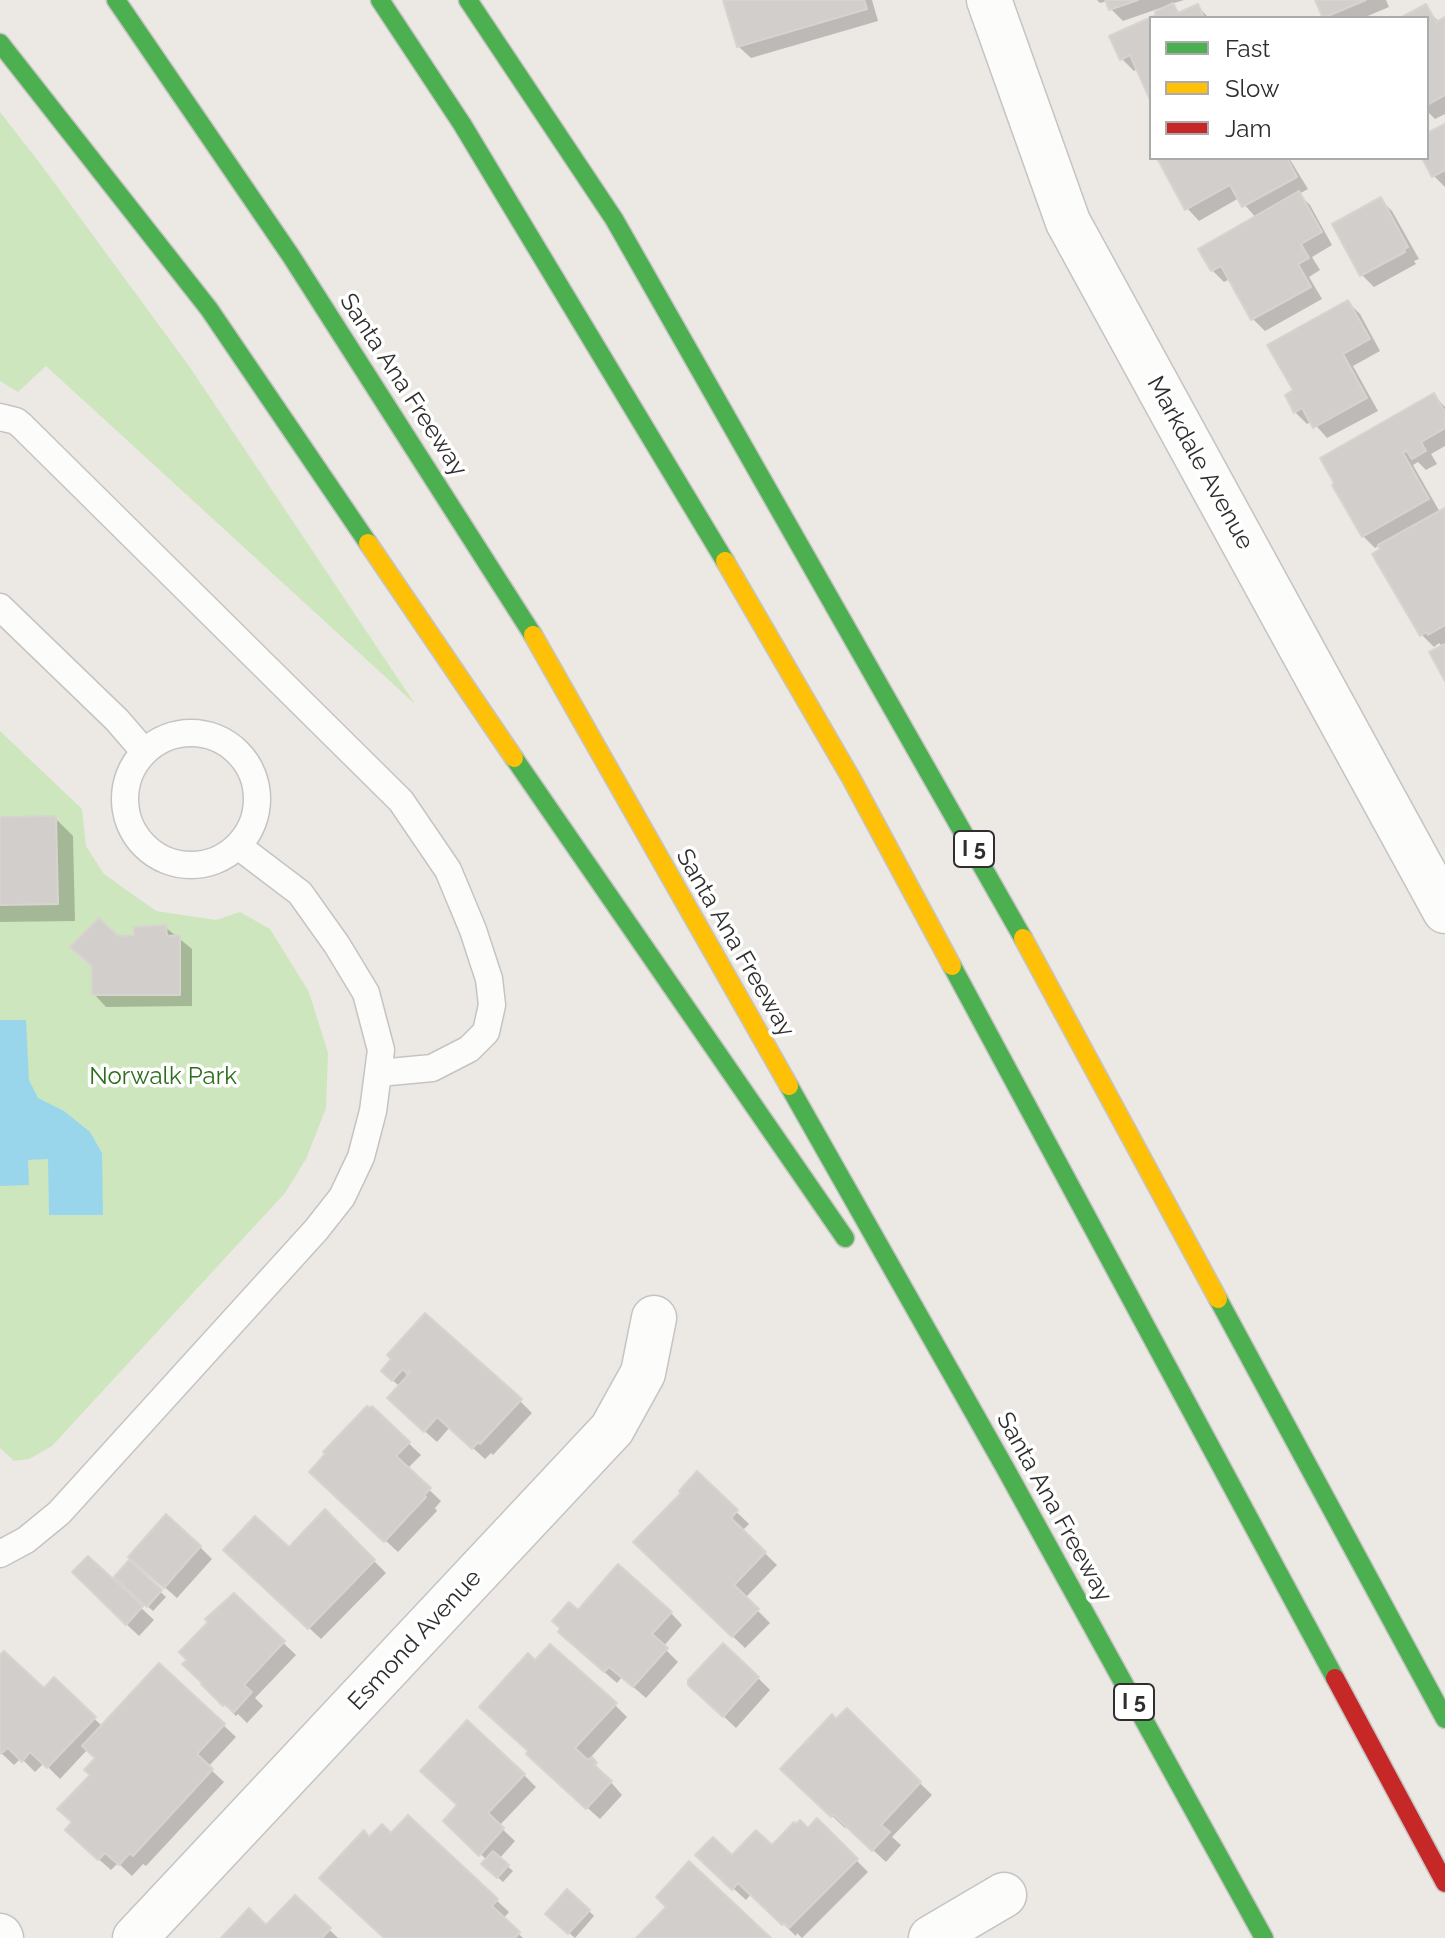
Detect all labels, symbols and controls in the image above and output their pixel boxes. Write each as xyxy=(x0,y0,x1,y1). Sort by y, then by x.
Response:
legend xyxy=(1149,16,1429,160)
text: Fast xyxy=(1225,34,1270,63)
text: Slow xyxy=(1225,74,1279,103)
text: Jam xyxy=(1225,114,1271,143)
street label: Santa Ana Freeway xyxy=(333,288,473,482)
street label: Markdale Avenue xyxy=(1141,371,1259,555)
road number: I 5 xyxy=(954,831,994,867)
street label: Santa Ana Freeway xyxy=(669,844,801,1042)
park label: Norwalk Park xyxy=(89,1063,237,1091)
street label: Santa Ana Freeway xyxy=(990,1407,1118,1607)
street label: Esmond Avenue xyxy=(342,1564,488,1716)
road number: I 5 xyxy=(1114,1684,1154,1720)

